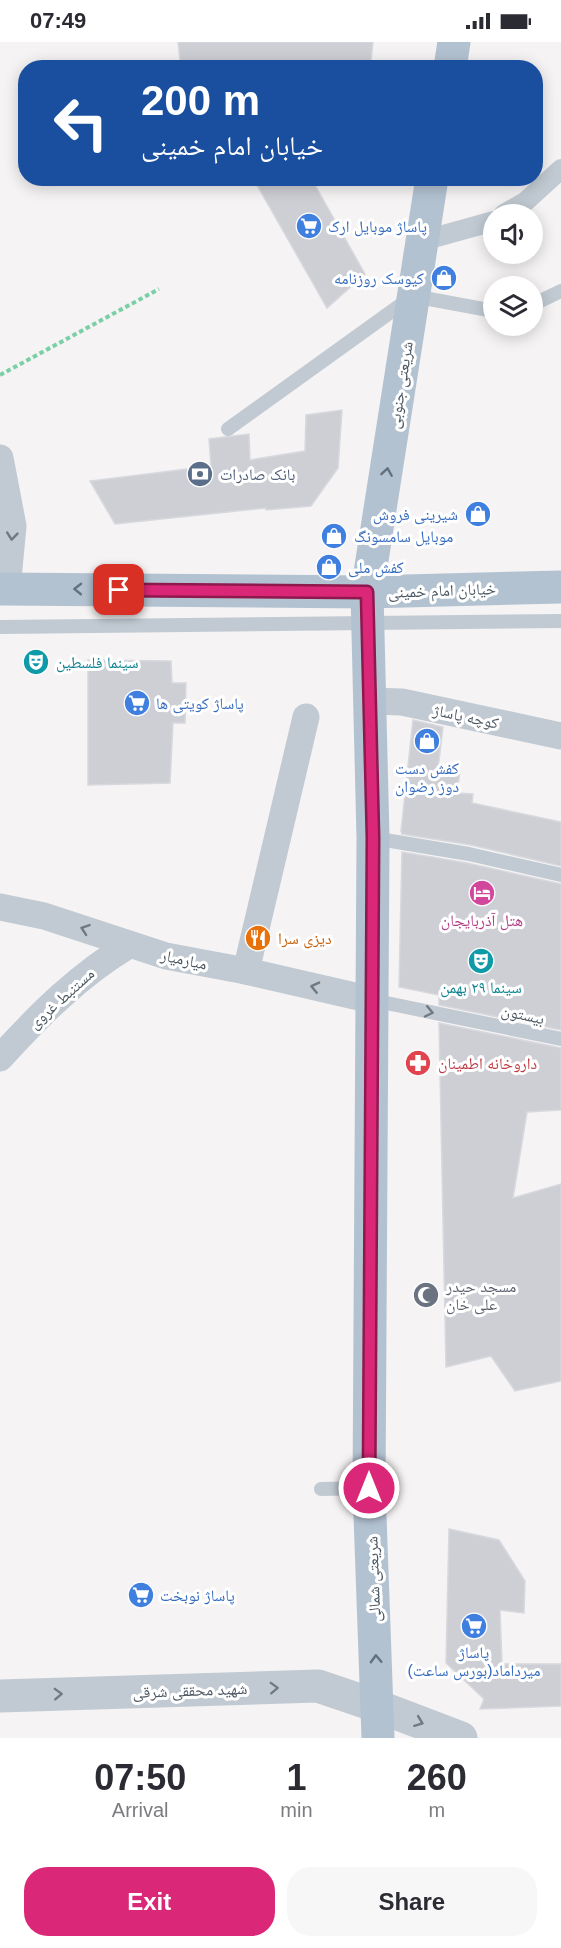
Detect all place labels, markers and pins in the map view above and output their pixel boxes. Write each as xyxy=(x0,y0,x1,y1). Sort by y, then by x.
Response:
supermarket icon: پاساژ موبایل ارک xyxy=(294,211,324,241)
place label: پاساژ موبایل ارک xyxy=(328,218,427,237)
shop icon: کیوسک روزنامه xyxy=(429,263,459,293)
place label: کیوسک روزنامه xyxy=(334,270,424,288)
bank icon: بانک صادرات xyxy=(185,459,215,489)
place label: بانک صادرات xyxy=(220,466,295,484)
shop icon: شیرینی فروش xyxy=(463,499,493,529)
place label: شیرینی فروش xyxy=(373,506,458,525)
shop icon: موبایل سامسونگ xyxy=(319,521,349,551)
place label: موبایل سامسونگ xyxy=(354,528,453,547)
shop icon: کفش ملی xyxy=(314,552,344,582)
place label: کفش ملی xyxy=(348,559,404,578)
pin xyxy=(93,564,144,615)
theatre icon: سینما فلسطین xyxy=(21,647,51,677)
place label: سینما فلسطین xyxy=(56,654,139,673)
supermarket icon: پاساژ کویتی ها xyxy=(122,688,152,718)
place label: پاساژ کویتی ها xyxy=(156,695,244,714)
shop icon: کفش دست دوز رضوان xyxy=(412,726,442,756)
place label: کفش دست دوز رضوان xyxy=(395,760,459,797)
hotel icon: هتل آذربایجان xyxy=(467,878,497,908)
place label: هتل آذربایجان xyxy=(441,912,523,931)
restaurant icon: دیزی سرا xyxy=(243,923,273,953)
place label: دیزی سرا xyxy=(278,930,332,949)
theatre icon: سینما ۲۹ بهمن xyxy=(466,946,496,976)
place label: سینما ۲۹ بهمن xyxy=(440,979,522,998)
pharmacy icon: داروخانه اطمینان xyxy=(403,1048,433,1078)
place label: داروخانه اطمینان xyxy=(438,1055,537,1074)
place label: مسجد حیدر علی خان xyxy=(445,1278,516,1315)
mosque icon: مسجد حیدر علی خان xyxy=(411,1280,441,1310)
supermarket icon: پاساژ نوبخت xyxy=(126,1580,156,1610)
place label: پاساژ نوبخت xyxy=(160,1587,235,1605)
supermarket icon: پاساژ میرداماد(بورس ساعت) xyxy=(459,1611,489,1641)
place label: پاساژ میرداماد(بورس ساعت) xyxy=(407,1644,541,1681)

